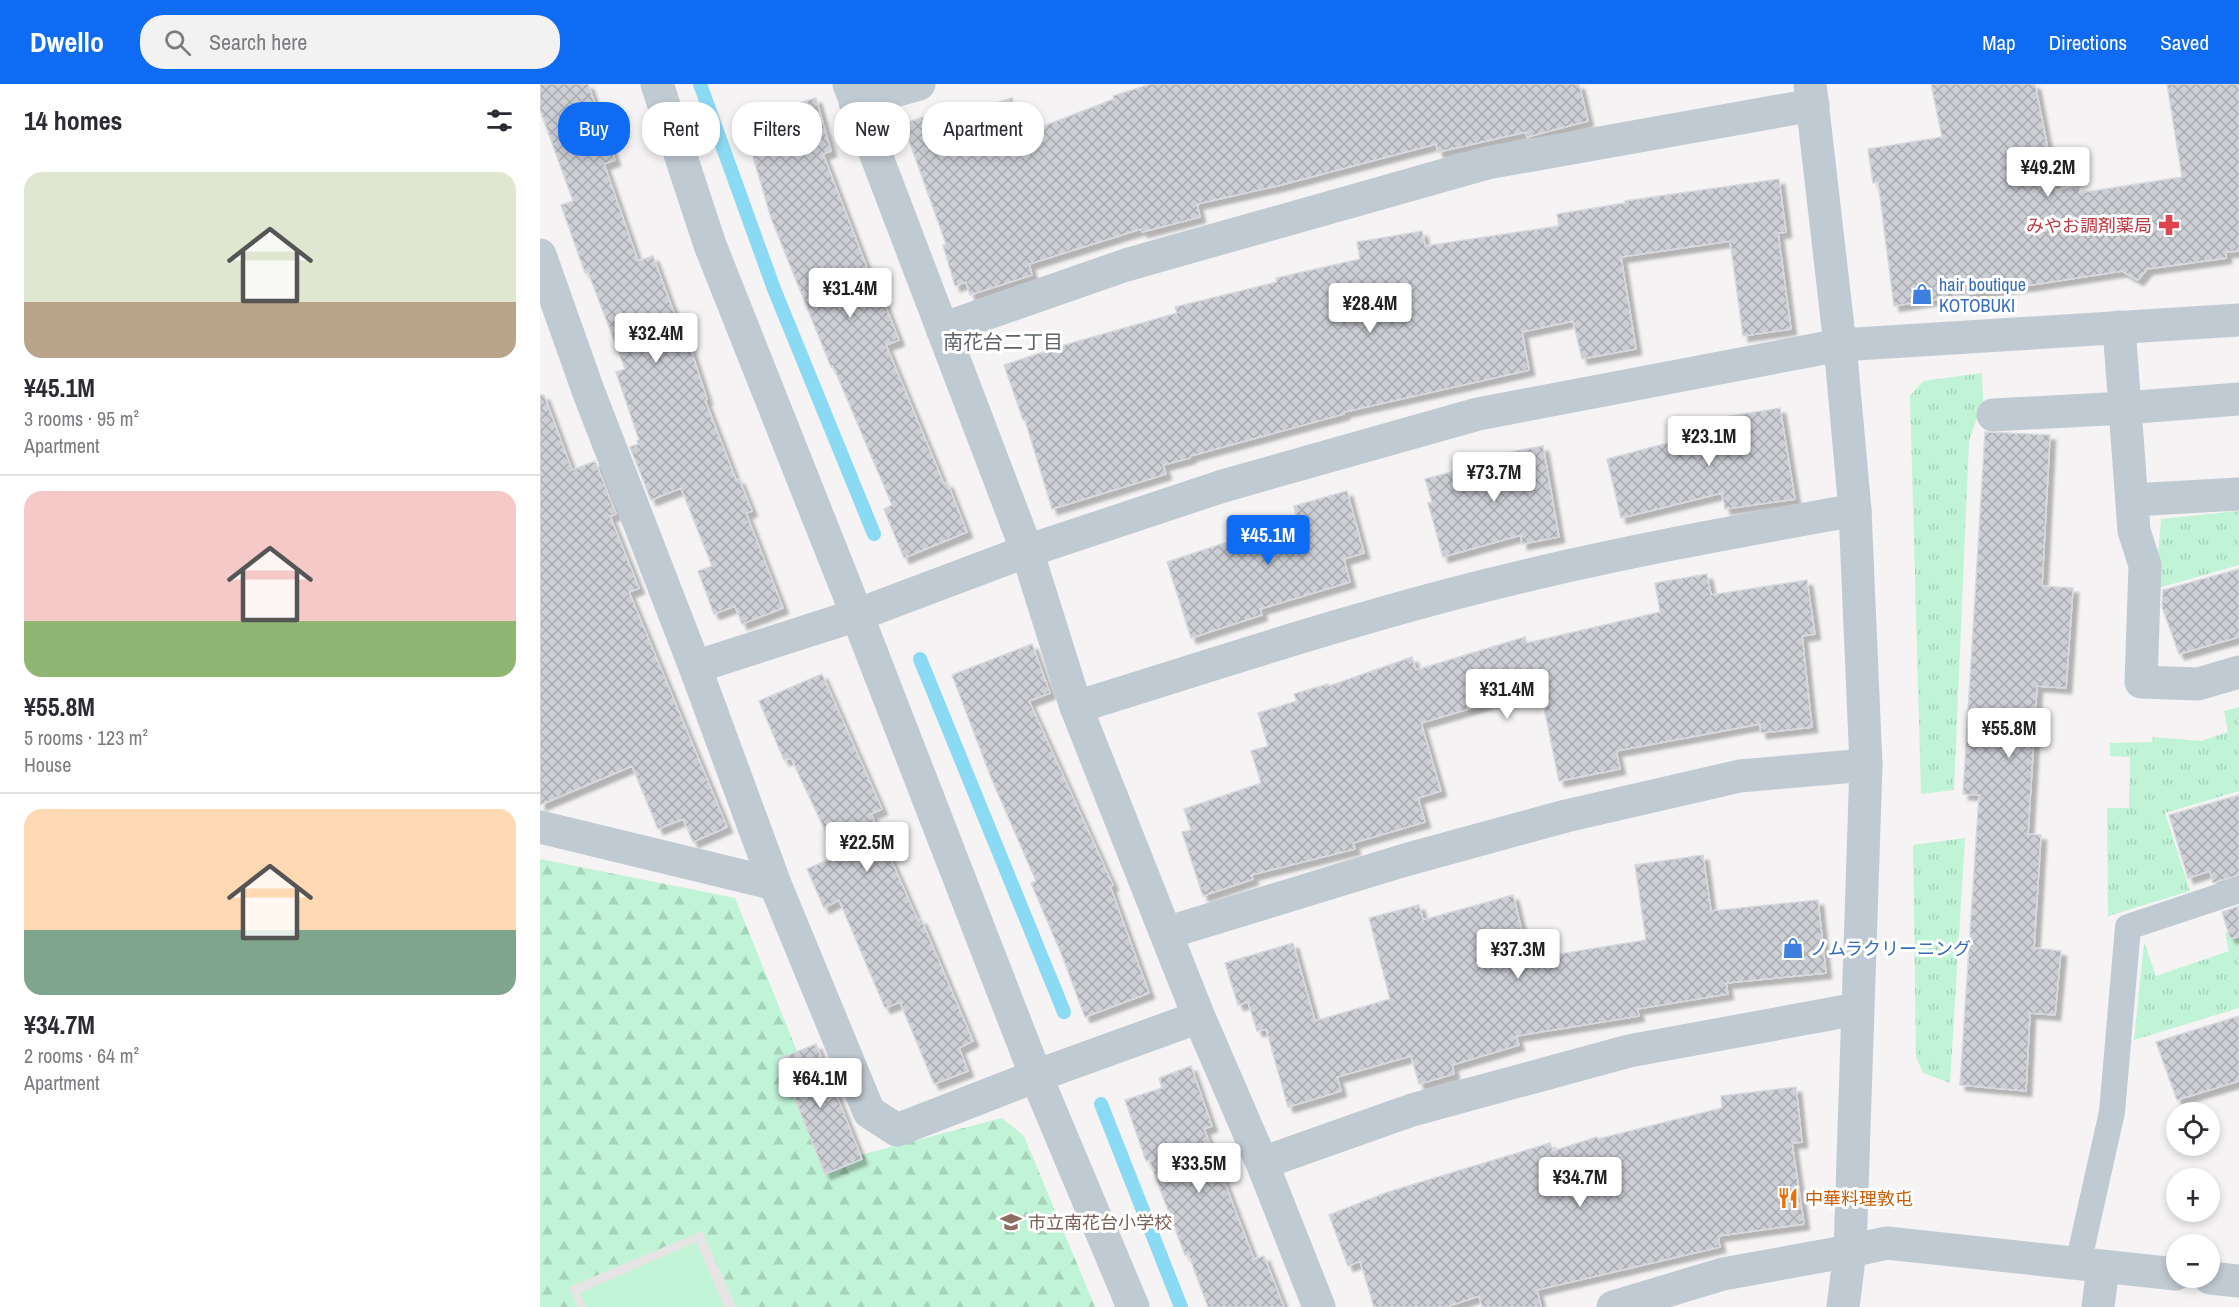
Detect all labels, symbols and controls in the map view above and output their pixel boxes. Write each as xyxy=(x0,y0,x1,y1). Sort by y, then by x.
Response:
search box xyxy=(140,15,560,69)
text: Dwello xyxy=(30,23,104,61)
icon: search xyxy=(161,26,194,59)
text: Search here xyxy=(209,27,307,57)
text: Map xyxy=(1982,28,2016,57)
text: Directions xyxy=(2049,28,2127,57)
text: Saved xyxy=(2160,28,2209,57)
chip: Buy xyxy=(558,102,630,156)
chip: Rent xyxy=(642,102,720,156)
chip: Filters xyxy=(732,102,822,156)
chip: New xyxy=(834,102,910,156)
chip: Apartment xyxy=(922,102,1044,156)
text: 14 homes xyxy=(24,103,122,138)
icon: filters xyxy=(483,104,516,137)
pin: ¥49.2M xyxy=(1999,147,2097,198)
text: ¥49.2M xyxy=(2021,153,2075,180)
icon: home xyxy=(216,211,324,319)
place label: みやお調剤薬局 xyxy=(2026,213,2152,238)
pharmacy icon: みやお調剤薬局 xyxy=(2157,213,2181,237)
pin: ¥31.4M xyxy=(801,268,899,319)
place label: hair boutique KOTOBUKI xyxy=(1939,272,2026,318)
text: ¥31.4M xyxy=(823,274,877,301)
shop icon: hair boutique KOTOBUKI xyxy=(1910,282,1934,306)
pin: ¥28.4M xyxy=(1321,283,1419,334)
text: ¥28.4M xyxy=(1343,289,1397,316)
pin: ¥32.4M xyxy=(607,313,705,364)
text: ¥32.4M xyxy=(629,319,683,346)
district label: 南花台二丁目 xyxy=(943,328,1063,355)
text: ¥45.1M xyxy=(24,370,95,405)
text: 3 rooms · 95 m² xyxy=(24,405,139,432)
pin: ¥23.1M xyxy=(1660,416,1758,467)
text: ¥23.1M xyxy=(1682,422,1736,449)
text: Apartment xyxy=(24,432,100,459)
pin: ¥73.7M xyxy=(1445,452,1543,503)
text: ¥73.7M xyxy=(1467,458,1521,485)
pin: ¥45.1M xyxy=(1219,515,1317,566)
text: ¥45.1M xyxy=(1241,521,1295,548)
icon: home xyxy=(216,530,324,638)
pin: ¥31.4M xyxy=(1458,669,1556,720)
text: ¥31.4M xyxy=(1480,675,1534,702)
text: ¥55.8M xyxy=(24,689,95,724)
pin: ¥55.8M xyxy=(1960,708,2058,759)
text: ¥55.8M xyxy=(1982,714,2036,741)
text: 5 rooms · 123 m² xyxy=(24,724,148,751)
text: House xyxy=(24,751,71,778)
pin: ¥22.5M xyxy=(818,822,916,873)
text: ¥22.5M xyxy=(840,828,894,855)
icon: home xyxy=(216,848,324,956)
pin: ¥37.3M xyxy=(1469,929,1567,980)
text: ¥37.3M xyxy=(1491,935,1545,962)
shop icon: ノムラクリーニング xyxy=(1781,936,1805,960)
place label: ノムラクリーニング xyxy=(1810,936,1971,961)
text: ¥34.7M xyxy=(24,1007,95,1042)
text: 2 rooms · 64 m² xyxy=(24,1042,139,1069)
pin: ¥64.1M xyxy=(771,1058,869,1109)
text: ¥64.1M xyxy=(793,1064,847,1091)
text: Apartment xyxy=(24,1069,100,1096)
map controls xyxy=(2166,1102,2220,1288)
button: locate xyxy=(2166,1102,2220,1156)
pin: ¥33.5M xyxy=(1150,1143,1248,1194)
text: ¥33.5M xyxy=(1172,1149,1226,1176)
pin: ¥34.7M xyxy=(1531,1157,1629,1208)
text: ¥34.7M xyxy=(1553,1163,1607,1190)
button: + xyxy=(2166,1168,2220,1222)
restaurant icon: 中華料理敦屯 xyxy=(1776,1186,1800,1210)
place label: 中華料理敦屯 xyxy=(1805,1186,1913,1211)
school or university icon: 市立南花台小学校 xyxy=(999,1210,1023,1234)
place label: 市立南花台小学校 xyxy=(1028,1210,1172,1235)
button: − xyxy=(2166,1234,2220,1288)

